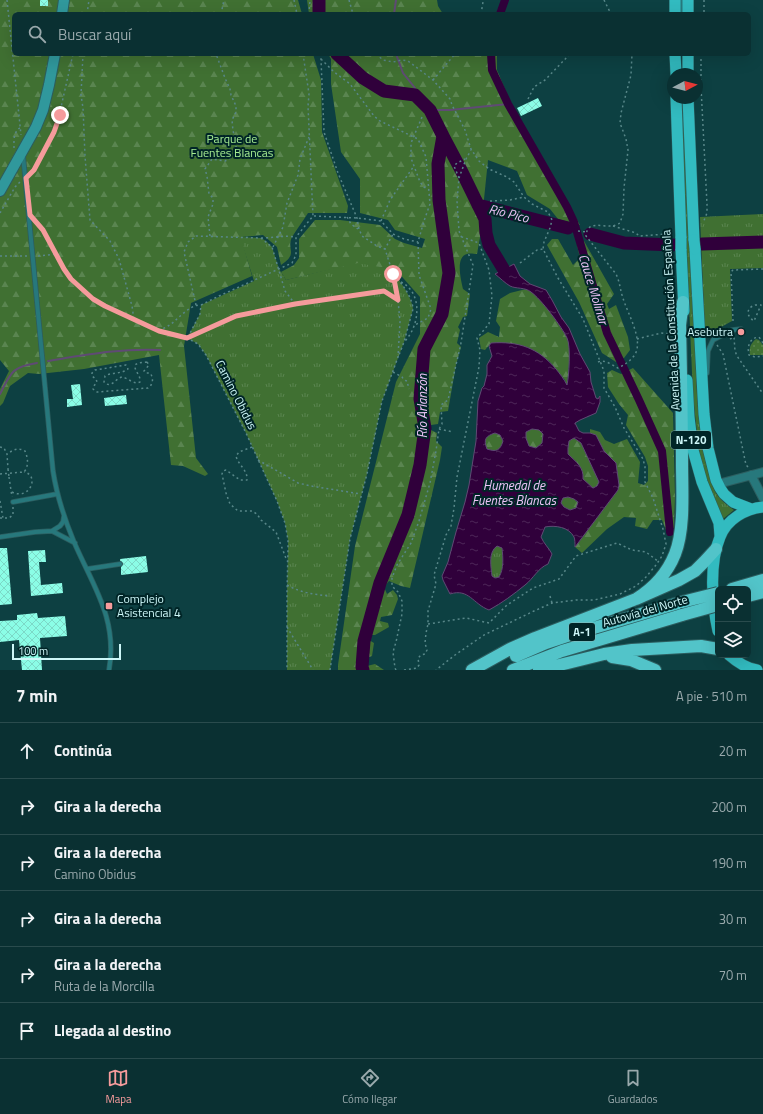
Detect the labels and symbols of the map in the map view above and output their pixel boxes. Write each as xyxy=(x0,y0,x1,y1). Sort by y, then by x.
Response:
north arrow xyxy=(667,68,703,104)
route end xyxy=(51,106,69,124)
park label: Parque de Fuentes Blancas xyxy=(191,129,274,162)
water label: Río Pico xyxy=(487,198,532,228)
street label: Avenida de la Constitución Española xyxy=(656,229,685,411)
water label: Cauce Molinar xyxy=(574,251,615,328)
route start xyxy=(384,265,402,283)
place label: Asebutra xyxy=(687,322,733,341)
marker: Asebutra xyxy=(736,327,746,337)
street label: Camino Obidus xyxy=(211,357,262,433)
water label: Río Arlanzón xyxy=(412,373,432,438)
road number: N-120 xyxy=(671,431,711,449)
water label: Humedal de Fuentes Blancas xyxy=(472,475,557,510)
place label: Complejo Asistencial 4 xyxy=(117,589,181,622)
street label: Autovía del Norte xyxy=(600,589,690,632)
marker: Complejo Asistencial 4 xyxy=(104,601,114,611)
road number: A-1 xyxy=(569,623,595,641)
scale bar xyxy=(12,642,121,661)

